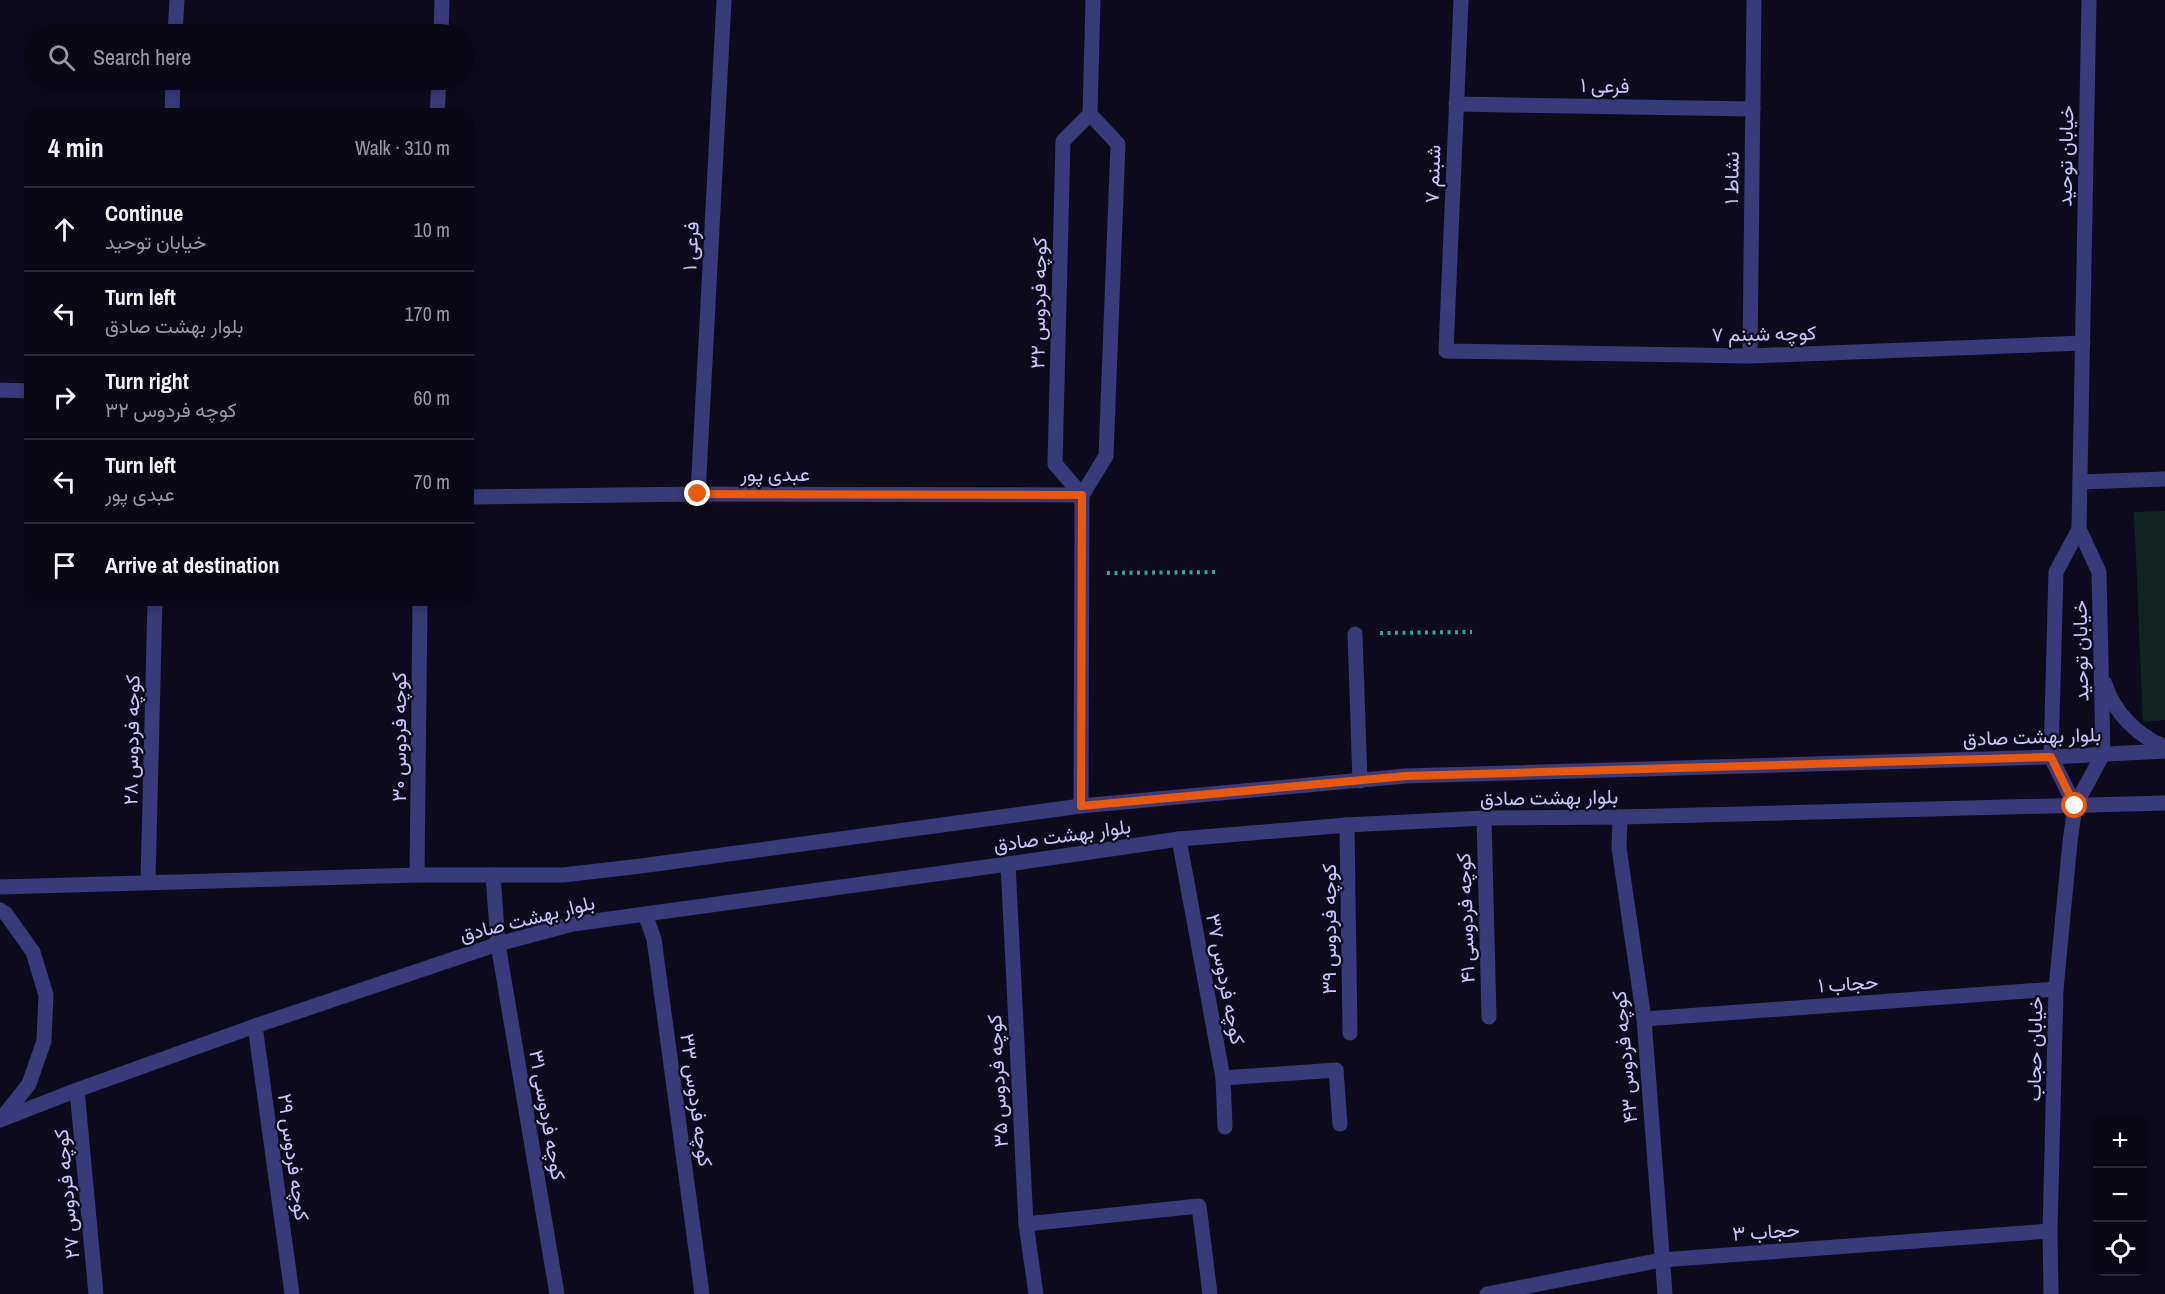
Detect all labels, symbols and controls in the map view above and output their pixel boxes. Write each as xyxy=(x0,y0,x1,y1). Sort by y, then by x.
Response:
search box xyxy=(24,24,474,90)
icon: search xyxy=(45,41,78,74)
text: Search here xyxy=(93,42,191,72)
street label: فرعی ۱ xyxy=(1580,71,1630,99)
street label: خیابان توحید xyxy=(2051,105,2079,207)
text: 4 min xyxy=(48,130,104,165)
text: Walk · 310 m xyxy=(355,134,450,161)
street label: شبنم ۷ xyxy=(1417,144,1447,204)
street label: نشاط ۱ xyxy=(1717,151,1745,205)
text: Continue xyxy=(105,198,183,228)
icon: ahead xyxy=(48,213,81,246)
text: 10 m xyxy=(414,216,450,243)
street label: فرعی ۱ xyxy=(675,221,705,271)
text: خیابان توحید xyxy=(105,228,206,255)
street label: کوچه فردوس ۳۲ xyxy=(1023,237,1054,369)
text: Turn left xyxy=(105,282,176,312)
icon: left xyxy=(48,297,81,330)
text: 170 m xyxy=(404,300,450,327)
text: بلوار بهشت صادق xyxy=(105,312,243,339)
street label: کوچه شبنم ۷ xyxy=(1711,319,1817,348)
text: Turn right xyxy=(105,366,189,396)
icon: right xyxy=(48,381,81,414)
text: 60 m xyxy=(414,384,450,411)
text: کوچه فردوس ۳۲ xyxy=(105,396,237,423)
text: Turn left xyxy=(105,450,176,480)
street label: عبدی پور xyxy=(739,460,810,488)
icon: left xyxy=(48,465,81,498)
text: 70 m xyxy=(414,468,450,495)
text: عبدی پور xyxy=(105,480,175,507)
route end xyxy=(684,480,710,506)
icon: arrive xyxy=(48,549,81,582)
text: Arrive at destination xyxy=(105,550,279,580)
street label: خیابان توحید xyxy=(2066,600,2094,702)
street label: کوچه فردوس ۳۰ xyxy=(385,672,413,802)
street label: کوچه فردوس ۲۸ xyxy=(116,675,147,805)
street label: بلوار بهشت صادق xyxy=(1962,720,2102,752)
street label: بلوار بهشت صادق xyxy=(1480,782,1618,812)
route start xyxy=(2061,792,2087,818)
street label: بلوار بهشت صادق xyxy=(992,812,1132,858)
street label: کوچه فردوسی ۴۱ xyxy=(1449,852,1482,984)
street label: کوچه فردوس ۳۹ xyxy=(1315,863,1343,994)
street label: بلوار بهشت صادق xyxy=(457,888,597,948)
street label: کوچه فردوس ۳۷ xyxy=(1199,911,1252,1047)
street label: حجاب ۱ xyxy=(1817,967,1879,999)
street label: کوچه فردوس ۴۳ xyxy=(1605,990,1644,1124)
street label: خیابان حجاب xyxy=(2020,996,2048,1102)
street label: کوچه فردوس ۳۵ xyxy=(980,1014,1015,1148)
street label: کوچه فردوس ۳۳ xyxy=(673,1032,720,1169)
street label: کوچه فردوسی ۳۱ xyxy=(522,1048,573,1183)
street label: کوچه فردوس ۲۹ xyxy=(271,1092,316,1223)
map controls xyxy=(2093,1114,2147,1276)
button: + xyxy=(2093,1114,2147,1168)
street label: کوچه فردوس ۲۷ xyxy=(47,1128,86,1260)
button: − xyxy=(2093,1168,2147,1222)
street label: حجاب ۳ xyxy=(1731,1215,1801,1247)
button: locate xyxy=(2093,1222,2147,1276)

